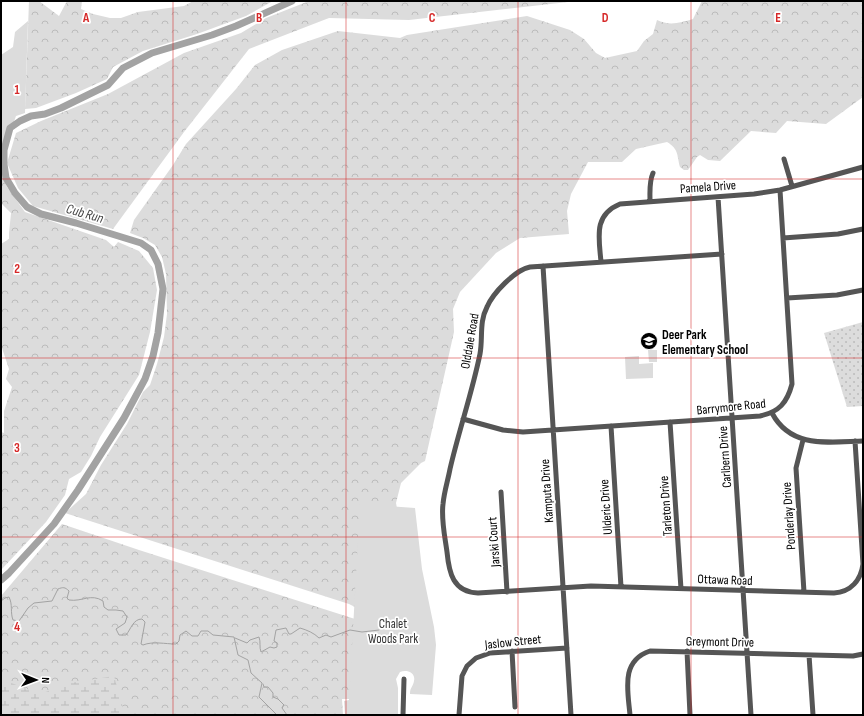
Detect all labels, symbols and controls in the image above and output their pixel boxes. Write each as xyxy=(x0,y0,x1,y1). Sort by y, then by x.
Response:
text: A xyxy=(82,10,90,26)
text: B xyxy=(256,10,262,26)
text: C xyxy=(429,10,436,26)
text: D xyxy=(602,10,609,26)
text: E xyxy=(775,10,781,26)
text: 1 xyxy=(14,82,20,98)
street label: Pamela Drive xyxy=(680,177,737,197)
water label: Cub Run xyxy=(64,200,106,227)
text: 2 xyxy=(14,261,20,277)
street label: Olddale Road xyxy=(457,312,483,370)
place label: Deer Park Elementary School xyxy=(662,327,749,358)
school or university icon: Deer Park Elementary School xyxy=(639,331,659,351)
street label: Barrymore Road xyxy=(696,395,767,419)
street label: Carlbern Drive xyxy=(715,425,735,488)
text: 3 xyxy=(14,440,20,456)
street label: Kamputa Drive xyxy=(537,459,557,523)
street label: Tarleton Drive xyxy=(656,475,676,537)
street label: Ulderic Drive xyxy=(596,479,616,535)
street label: Ponderlay Drive xyxy=(779,481,799,550)
street label: Jarski Court xyxy=(484,516,504,569)
street label: Ottawa Road xyxy=(697,571,753,589)
park label: Chalet Woods Park xyxy=(368,616,418,647)
text: 4 xyxy=(14,619,20,635)
street label: Jaslow Street xyxy=(483,631,542,653)
street label: Greymont Drive xyxy=(686,633,754,651)
north arrow xyxy=(16,660,56,700)
text: N xyxy=(39,677,52,683)

